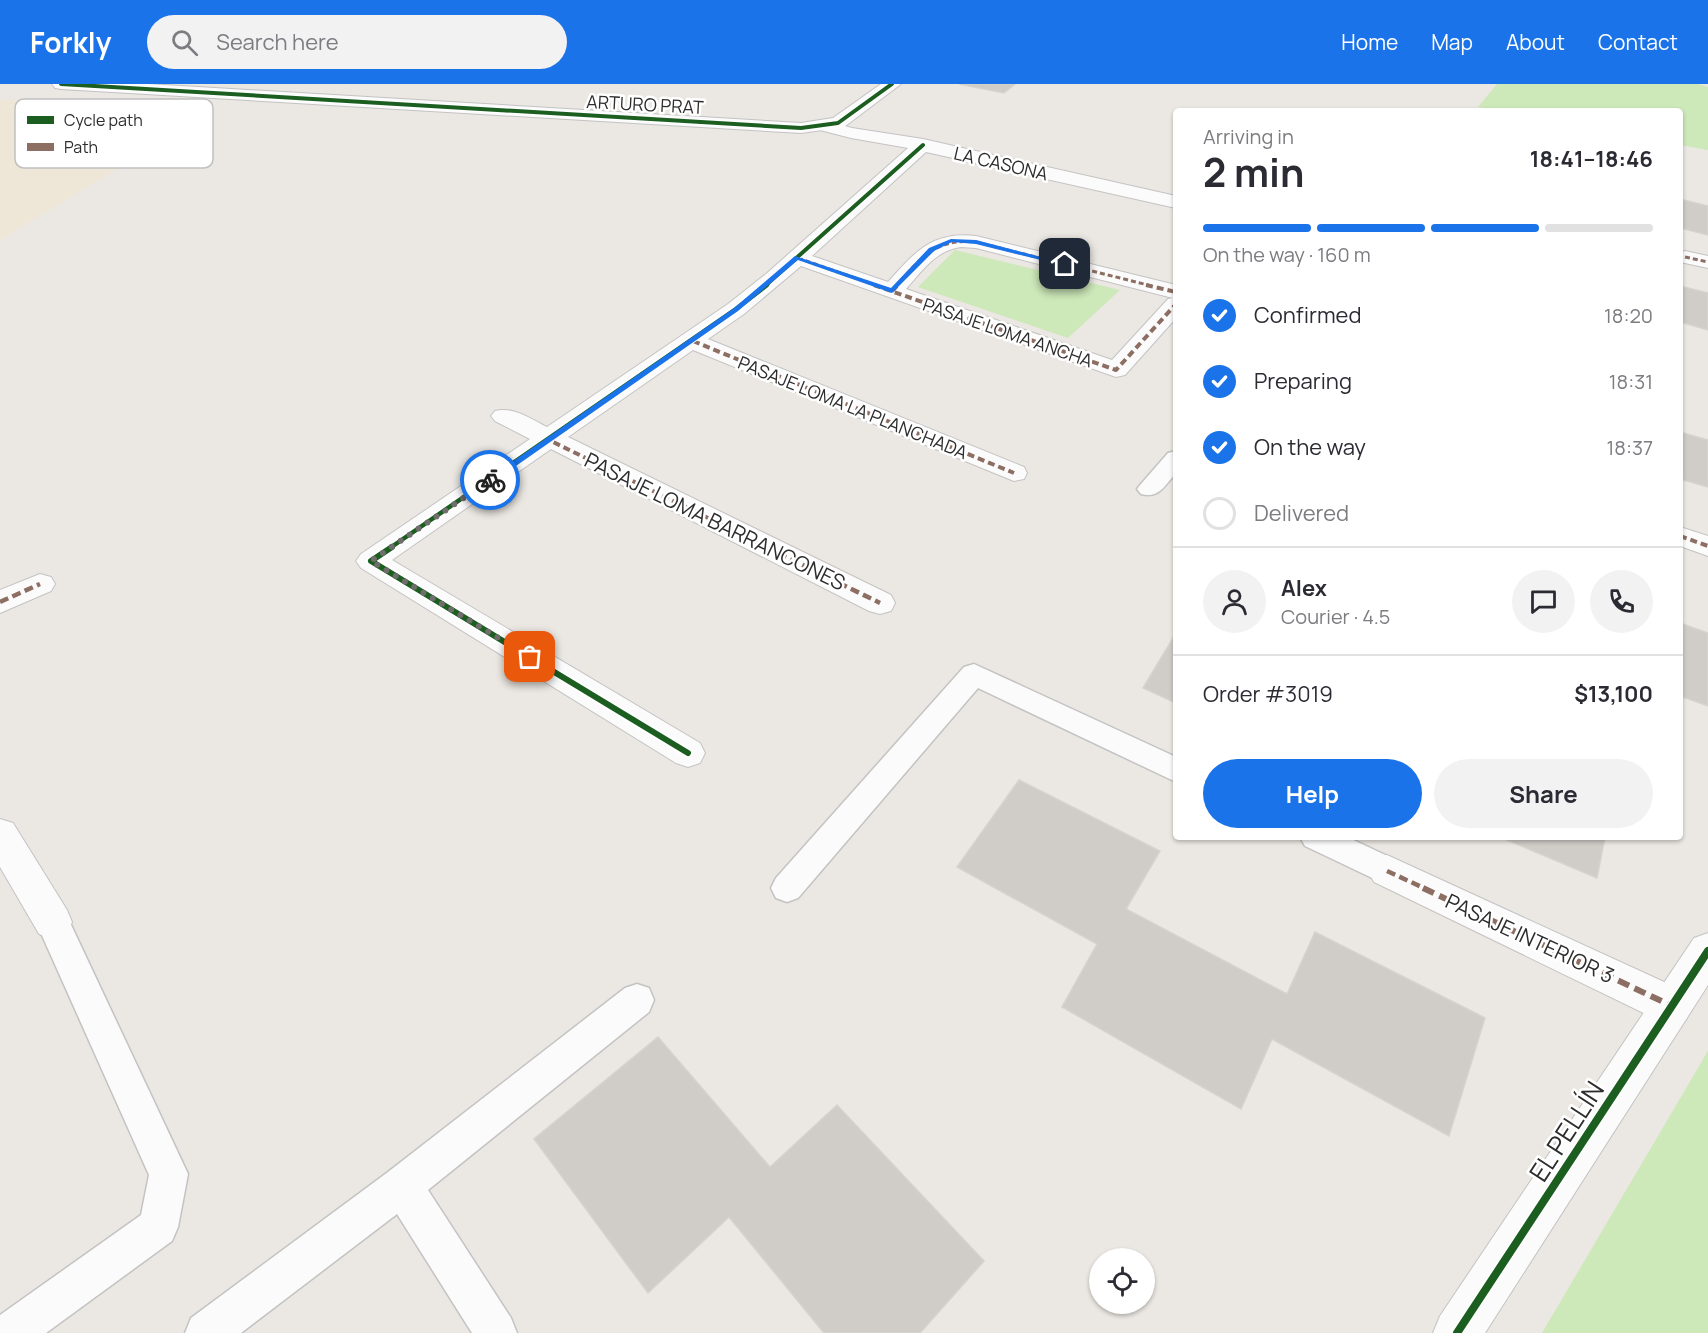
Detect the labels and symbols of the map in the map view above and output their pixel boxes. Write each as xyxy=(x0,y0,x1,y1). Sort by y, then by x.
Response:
street label: ARTURO PRAT xyxy=(586,89,704,119)
legend xyxy=(15,99,213,168)
text: Cycle path xyxy=(64,109,143,131)
text: Path xyxy=(64,136,98,158)
street label: LA CASONA xyxy=(952,141,1051,186)
pin xyxy=(1039,238,1090,289)
street label: PASAJE LOMA ANCHA xyxy=(920,292,1097,373)
street label: PASAJE LOMA LA PLANCHADA xyxy=(735,350,972,464)
street label: PASAJE LOMA BARRANCONES xyxy=(580,446,850,596)
courier xyxy=(460,450,520,510)
pin xyxy=(504,631,555,682)
street label: PASAJE INTERIOR 3 xyxy=(1441,887,1619,989)
street label: EL PELLÍN xyxy=(1520,1074,1612,1188)

